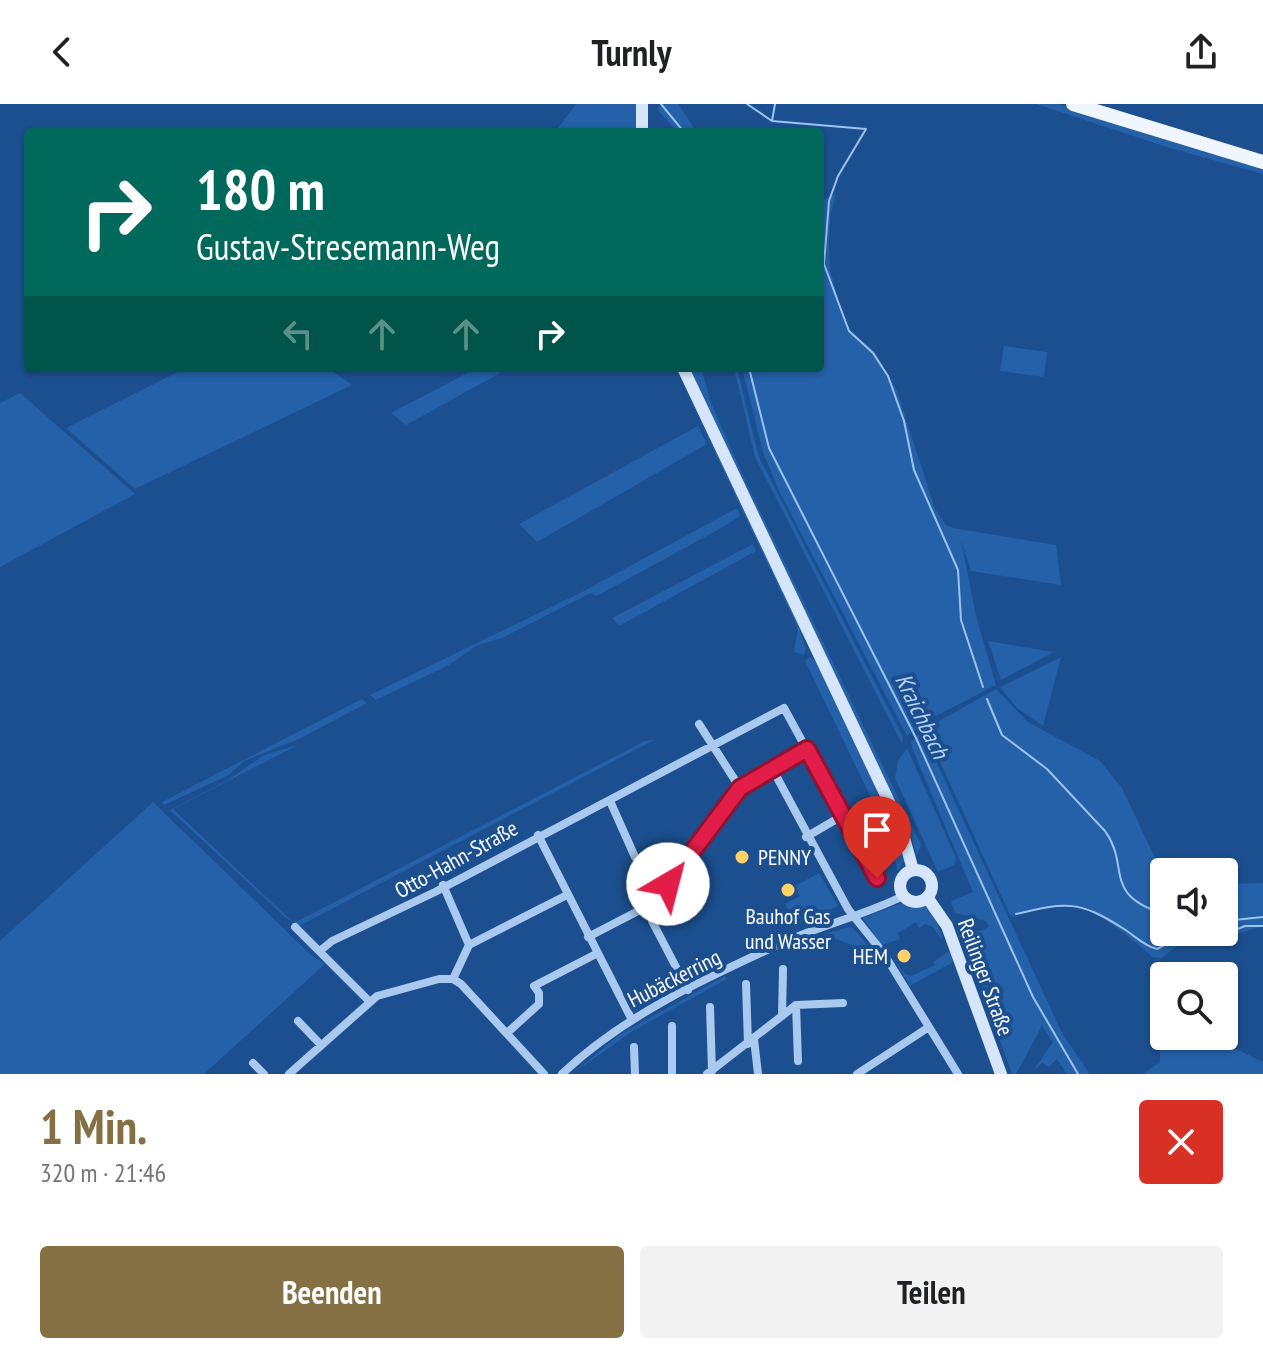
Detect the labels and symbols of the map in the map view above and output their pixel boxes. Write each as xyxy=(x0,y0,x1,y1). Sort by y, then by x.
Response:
water label: Kraichbach xyxy=(888,668,956,765)
pin xyxy=(843,796,911,878)
street label: Otto-Hahn-Straße xyxy=(390,814,522,904)
position arrow xyxy=(626,842,710,926)
place label: PENNY xyxy=(758,843,811,871)
marker: PENNY xyxy=(733,848,751,866)
marker: Bauhof Gas und Wasser xyxy=(779,881,797,899)
place label: Bauhof Gas und Wasser xyxy=(745,902,831,955)
street label: Reilinger Straße xyxy=(952,915,1020,1039)
place label: HEM xyxy=(853,942,888,970)
street label: Hubäckerring xyxy=(623,943,725,1013)
marker: HEM xyxy=(895,947,913,965)

